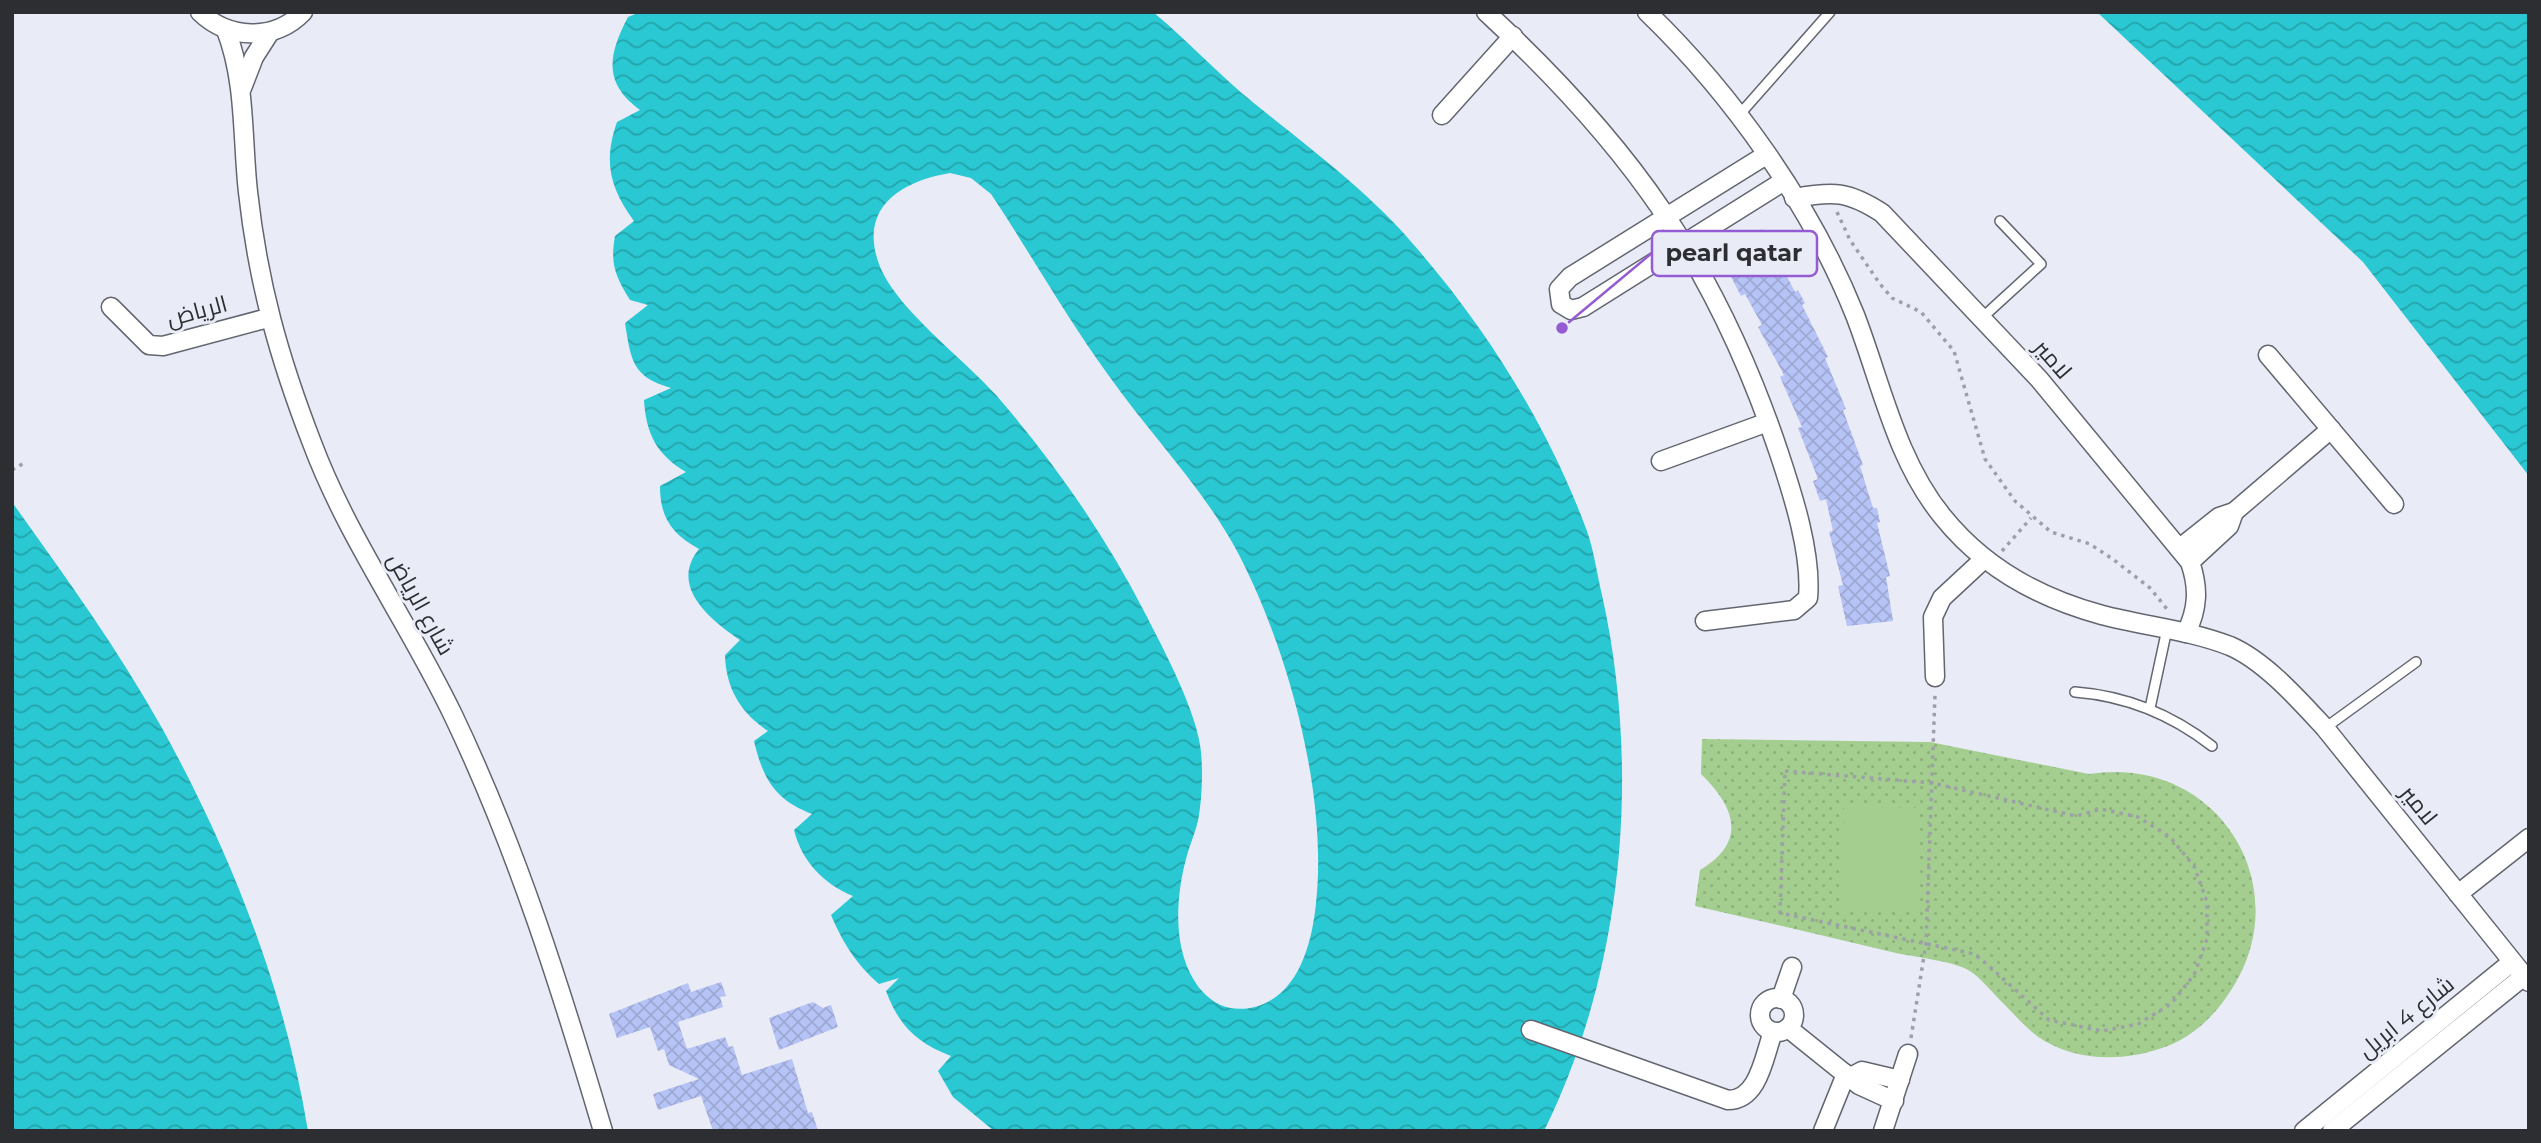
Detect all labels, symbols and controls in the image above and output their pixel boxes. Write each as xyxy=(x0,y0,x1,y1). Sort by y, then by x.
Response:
callout: pearl qatar xyxy=(1652,231,1817,276)
text: pearl qatar xyxy=(1666,238,1802,267)
street label: الرياض xyxy=(164,290,230,332)
street label: لامير xyxy=(2027,332,2078,385)
street label: شارع الرياض xyxy=(380,548,460,661)
street label: لامير xyxy=(2393,778,2443,831)
street label: شارع 4 ابريل xyxy=(2352,970,2461,1066)

